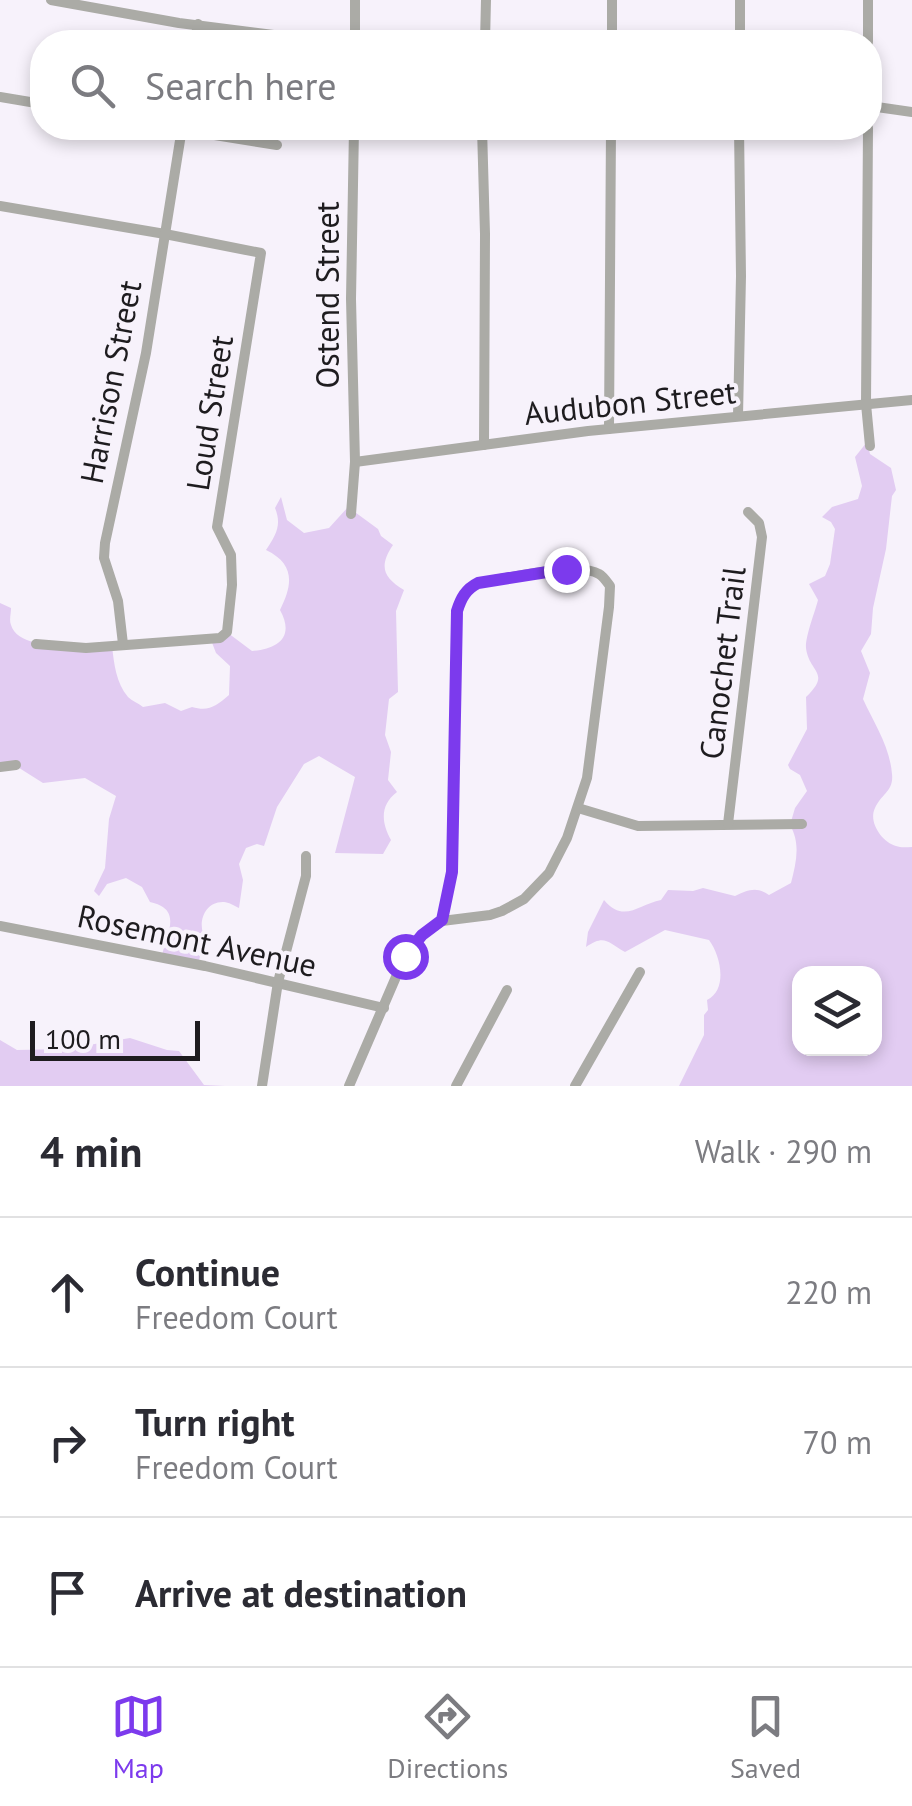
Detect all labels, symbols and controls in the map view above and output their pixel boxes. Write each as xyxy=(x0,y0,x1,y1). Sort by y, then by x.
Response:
search box xyxy=(30,30,882,140)
icon: search xyxy=(65,58,120,113)
text: Search here xyxy=(145,61,337,110)
street label: Ostend Street xyxy=(306,201,348,389)
street label: Harrison Street xyxy=(70,276,150,487)
street label: Loud Street xyxy=(176,332,242,493)
street label: Audubon Street xyxy=(522,370,738,434)
route end xyxy=(544,547,590,593)
street label: Canochet Trail xyxy=(689,563,755,762)
street label: Rosemont Avenue xyxy=(74,894,321,986)
route start xyxy=(383,934,429,980)
map controls xyxy=(792,966,882,1056)
button: layers xyxy=(792,966,882,1056)
scale bar xyxy=(30,1016,200,1060)
text: 100 m xyxy=(45,1020,121,1057)
text: 4 min xyxy=(40,1124,142,1179)
text: Walk · 290 m xyxy=(695,1130,872,1172)
text: Continue xyxy=(135,1247,280,1296)
icon: ahead xyxy=(40,1265,95,1320)
text: 220 m xyxy=(785,1271,872,1313)
text: Freedom Court xyxy=(135,1296,338,1338)
text: Turn right xyxy=(135,1397,295,1446)
icon: right xyxy=(40,1415,95,1470)
text: 70 m xyxy=(803,1421,872,1463)
text: Freedom Court xyxy=(135,1446,338,1488)
icon: arrive xyxy=(40,1565,95,1620)
text: Arrive at destination xyxy=(135,1568,467,1617)
tab: Map xyxy=(111,1689,166,1786)
tab: Directions xyxy=(387,1689,508,1786)
tab: Saved xyxy=(730,1689,801,1786)

